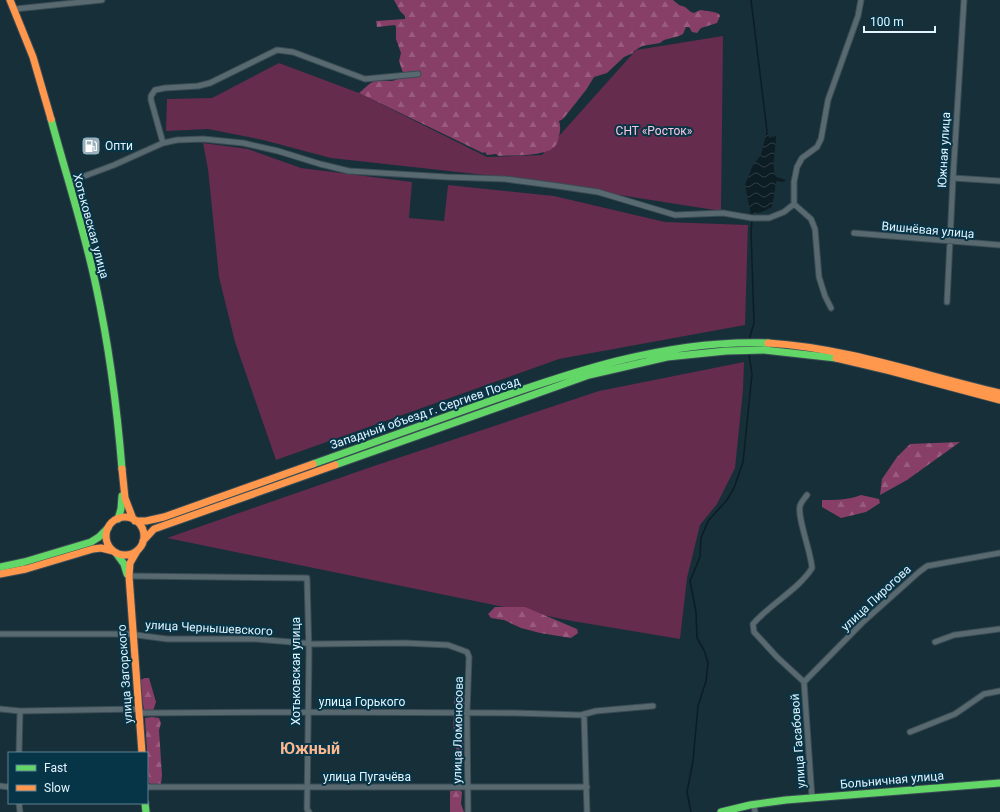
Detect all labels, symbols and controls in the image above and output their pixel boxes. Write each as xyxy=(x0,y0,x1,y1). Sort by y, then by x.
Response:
scale bar xyxy=(864,8,935,34)
text: 100 m xyxy=(870,15,904,29)
street label: Южная улица xyxy=(935,112,953,188)
park label: СНТ «Росток» xyxy=(616,124,693,138)
fuel station icon: Опти xyxy=(80,135,102,157)
place label: Опти xyxy=(105,139,133,153)
street label: Хотьковская улица xyxy=(70,172,112,280)
street label: Вишнёвая улица xyxy=(881,219,975,241)
street label: Западный объезд г. Сергиев Посад xyxy=(328,374,522,452)
street label: улица Пирогова xyxy=(838,562,914,634)
street label: Хотьковская улица xyxy=(289,617,303,725)
street label: улица Чернышевского xyxy=(145,618,273,638)
street label: улица Загорского xyxy=(115,624,135,724)
street label: улица Ломоносова xyxy=(450,676,466,784)
street label: улица Гасабовой xyxy=(788,693,808,789)
street label: улица Горького xyxy=(319,695,405,709)
district label: Южный xyxy=(280,739,340,758)
legend xyxy=(8,752,148,804)
text: Fast xyxy=(44,761,67,775)
street label: Больничная улица xyxy=(840,768,944,792)
street label: улица Пугачёва xyxy=(323,770,411,784)
text: Slow xyxy=(44,781,70,795)

